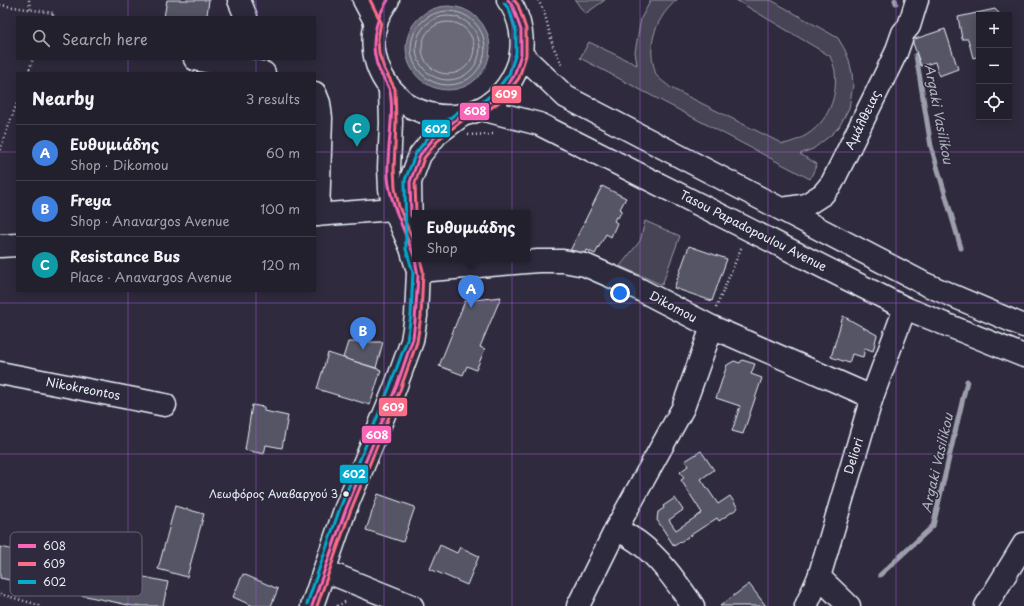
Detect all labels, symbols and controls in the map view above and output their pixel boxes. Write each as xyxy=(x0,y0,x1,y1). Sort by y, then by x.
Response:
map controls xyxy=(976,12,1012,120)
button: + xyxy=(976,12,1012,48)
search box xyxy=(16,16,316,60)
icon: search xyxy=(30,27,52,49)
text: Search here xyxy=(62,27,148,50)
button: − xyxy=(976,48,1012,84)
water label: Argaki Vasilikou xyxy=(920,62,959,167)
button: locate xyxy=(976,84,1012,120)
text: Nearby xyxy=(32,85,94,111)
line badge: 609 xyxy=(491,85,522,104)
text: 609 xyxy=(495,85,518,102)
street label: Αμάλθειας xyxy=(840,87,884,152)
text: 3 results xyxy=(246,89,300,108)
line badge: 608 xyxy=(459,102,490,121)
text: 608 xyxy=(464,102,486,119)
pin: C xyxy=(344,114,370,147)
line badge: 602 xyxy=(421,119,451,138)
text: 602 xyxy=(424,120,448,137)
text: Ευθυμιάδης xyxy=(70,132,159,155)
text: A xyxy=(40,143,50,162)
text: 60 m xyxy=(266,143,300,162)
text: Shop · Dikomou xyxy=(70,155,169,174)
street label: Tasou Papadopoulou Avenue xyxy=(677,185,830,275)
text: Freya xyxy=(70,188,112,211)
text: B xyxy=(41,199,49,218)
text: 100 m xyxy=(260,199,300,218)
popup xyxy=(412,210,530,262)
text: Shop · Anavargos Avenue xyxy=(70,211,230,230)
text: Ευθυμιάδης xyxy=(426,215,516,238)
text: Shop xyxy=(426,238,458,257)
text: Resistance Bus xyxy=(70,244,180,267)
text: C xyxy=(40,255,50,274)
text: 120 m xyxy=(261,255,300,274)
text: Place · Anavargos Avenue xyxy=(70,267,232,286)
pin: A xyxy=(458,275,484,308)
your location xyxy=(610,283,630,303)
street label: Dikomou xyxy=(646,286,701,326)
pin: B xyxy=(350,317,376,350)
street label: Nikokreontos xyxy=(45,372,122,404)
line badge: 609 xyxy=(378,397,408,417)
text: 609 xyxy=(382,398,405,415)
water label: Argaki Vasilikou xyxy=(916,410,958,514)
line badge: 608 xyxy=(361,425,392,444)
text: 608 xyxy=(366,426,388,443)
street label: Deliori xyxy=(839,435,867,476)
line badge: 602 xyxy=(339,464,369,484)
text: 602 xyxy=(342,465,366,482)
place label: Λεωφόρος Αναβαργού 3 xyxy=(209,485,338,502)
marker: Λεωφόρος Αναβαργού 3 xyxy=(341,489,351,499)
legend xyxy=(10,532,142,596)
text: 608 xyxy=(43,537,66,554)
text: 609 xyxy=(43,555,65,572)
text: 602 xyxy=(43,573,66,590)

